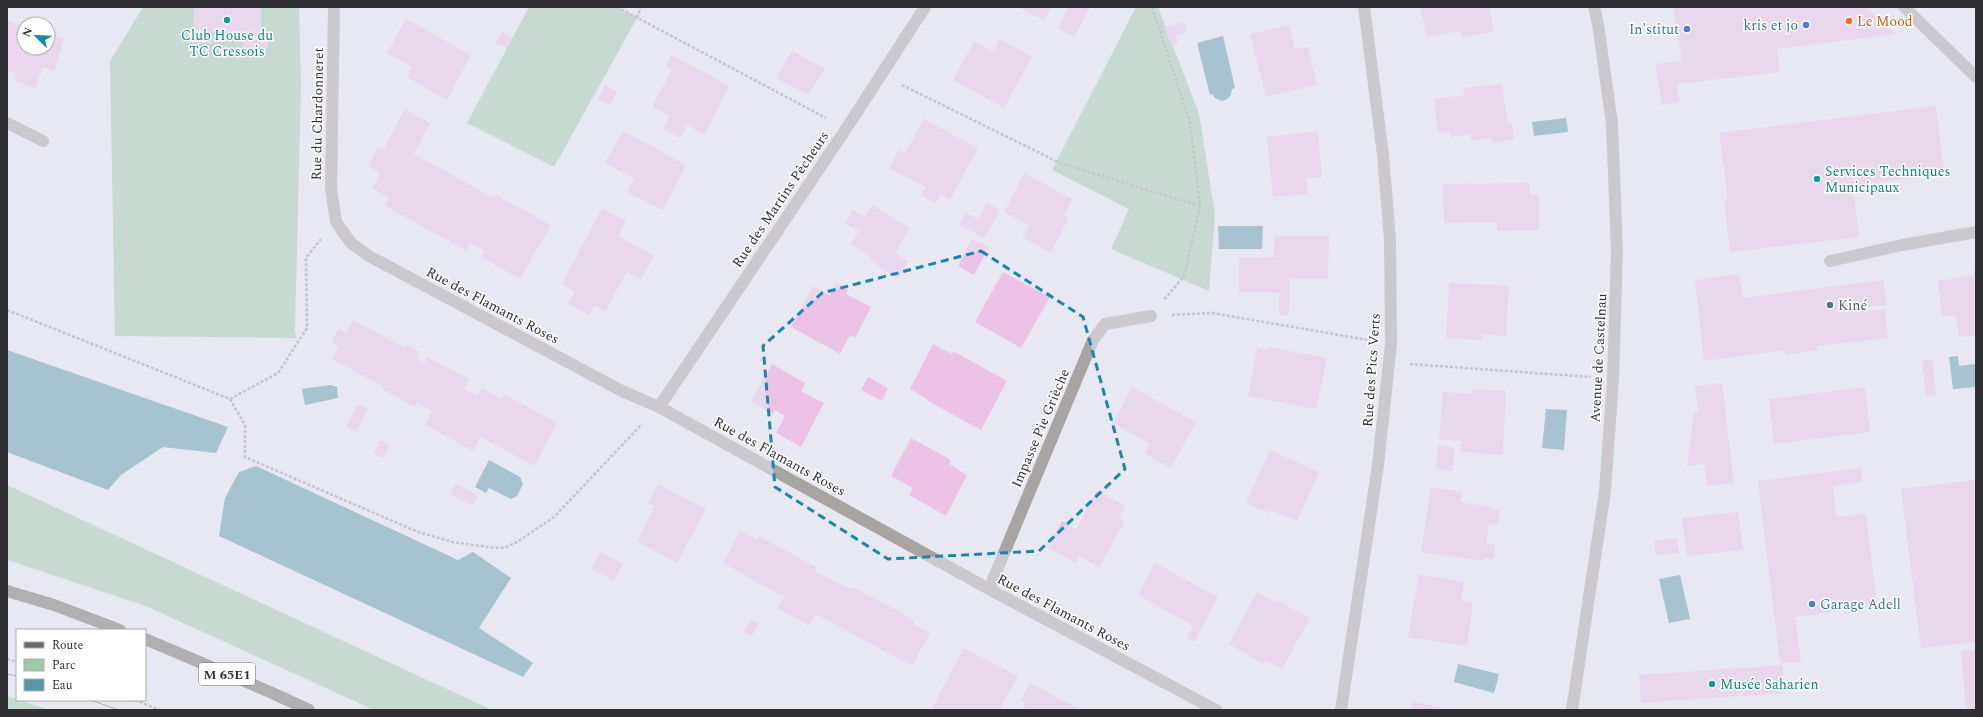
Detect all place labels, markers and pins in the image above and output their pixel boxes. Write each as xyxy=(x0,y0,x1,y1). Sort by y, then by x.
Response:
place label: Le Mood xyxy=(1857,11,1913,32)
marker: Club House du TC Cressois xyxy=(222,15,232,25)
place label: kris et jo xyxy=(1744,15,1798,36)
marker: Le Mood xyxy=(1844,16,1854,26)
place label: In'stitut xyxy=(1629,19,1679,40)
marker: kris et jo xyxy=(1801,20,1811,30)
marker: In'stitut xyxy=(1682,24,1692,34)
place label: Club House du TC Cressois xyxy=(181,25,273,62)
place label: Services Techniques Municipaux xyxy=(1825,161,1951,198)
marker: Services Techniques Municipaux xyxy=(1812,174,1822,184)
place label: Kiné xyxy=(1838,295,1867,316)
marker: Kiné xyxy=(1825,300,1835,310)
place label: Garage Adell xyxy=(1820,594,1901,615)
marker: Garage Adell xyxy=(1807,599,1817,609)
place label: Musée Saharien xyxy=(1720,674,1819,695)
marker: Musée Saharien xyxy=(1707,679,1717,689)

